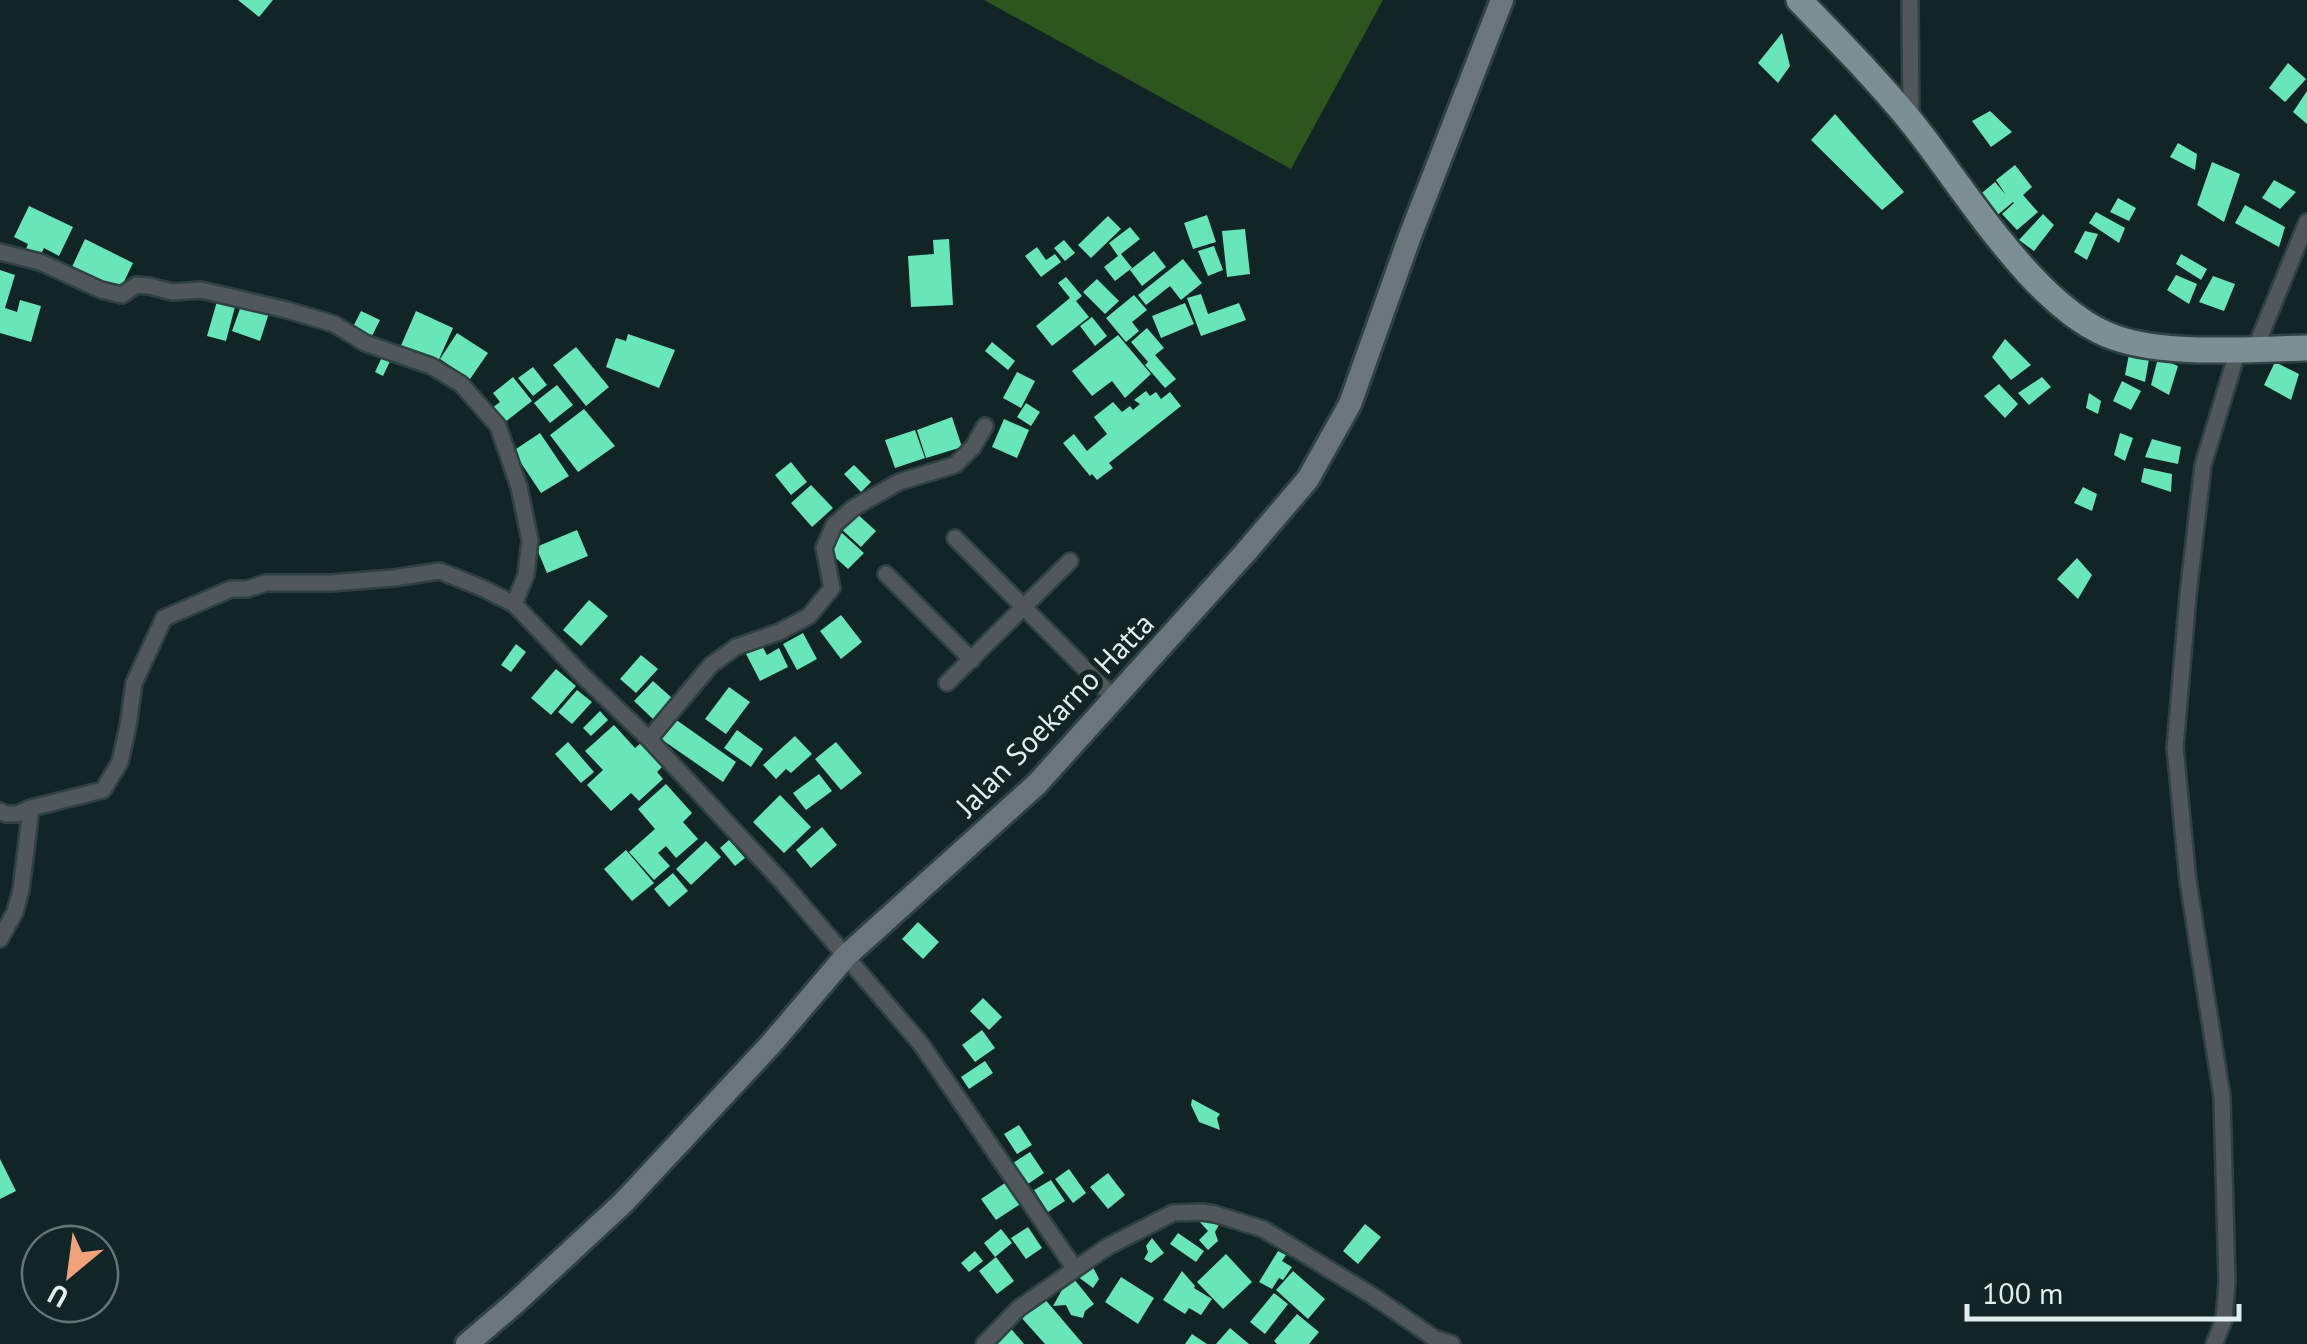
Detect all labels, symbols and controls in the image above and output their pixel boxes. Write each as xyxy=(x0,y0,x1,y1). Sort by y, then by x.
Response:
street label: Jalan Soekarno Hatta xyxy=(945,604,1162,826)
north arrow xyxy=(20,1224,120,1324)
scale bar xyxy=(1967,1259,2240,1321)
text: 100 m xyxy=(1982,1273,2063,1312)
text: U xyxy=(41,1276,74,1317)

